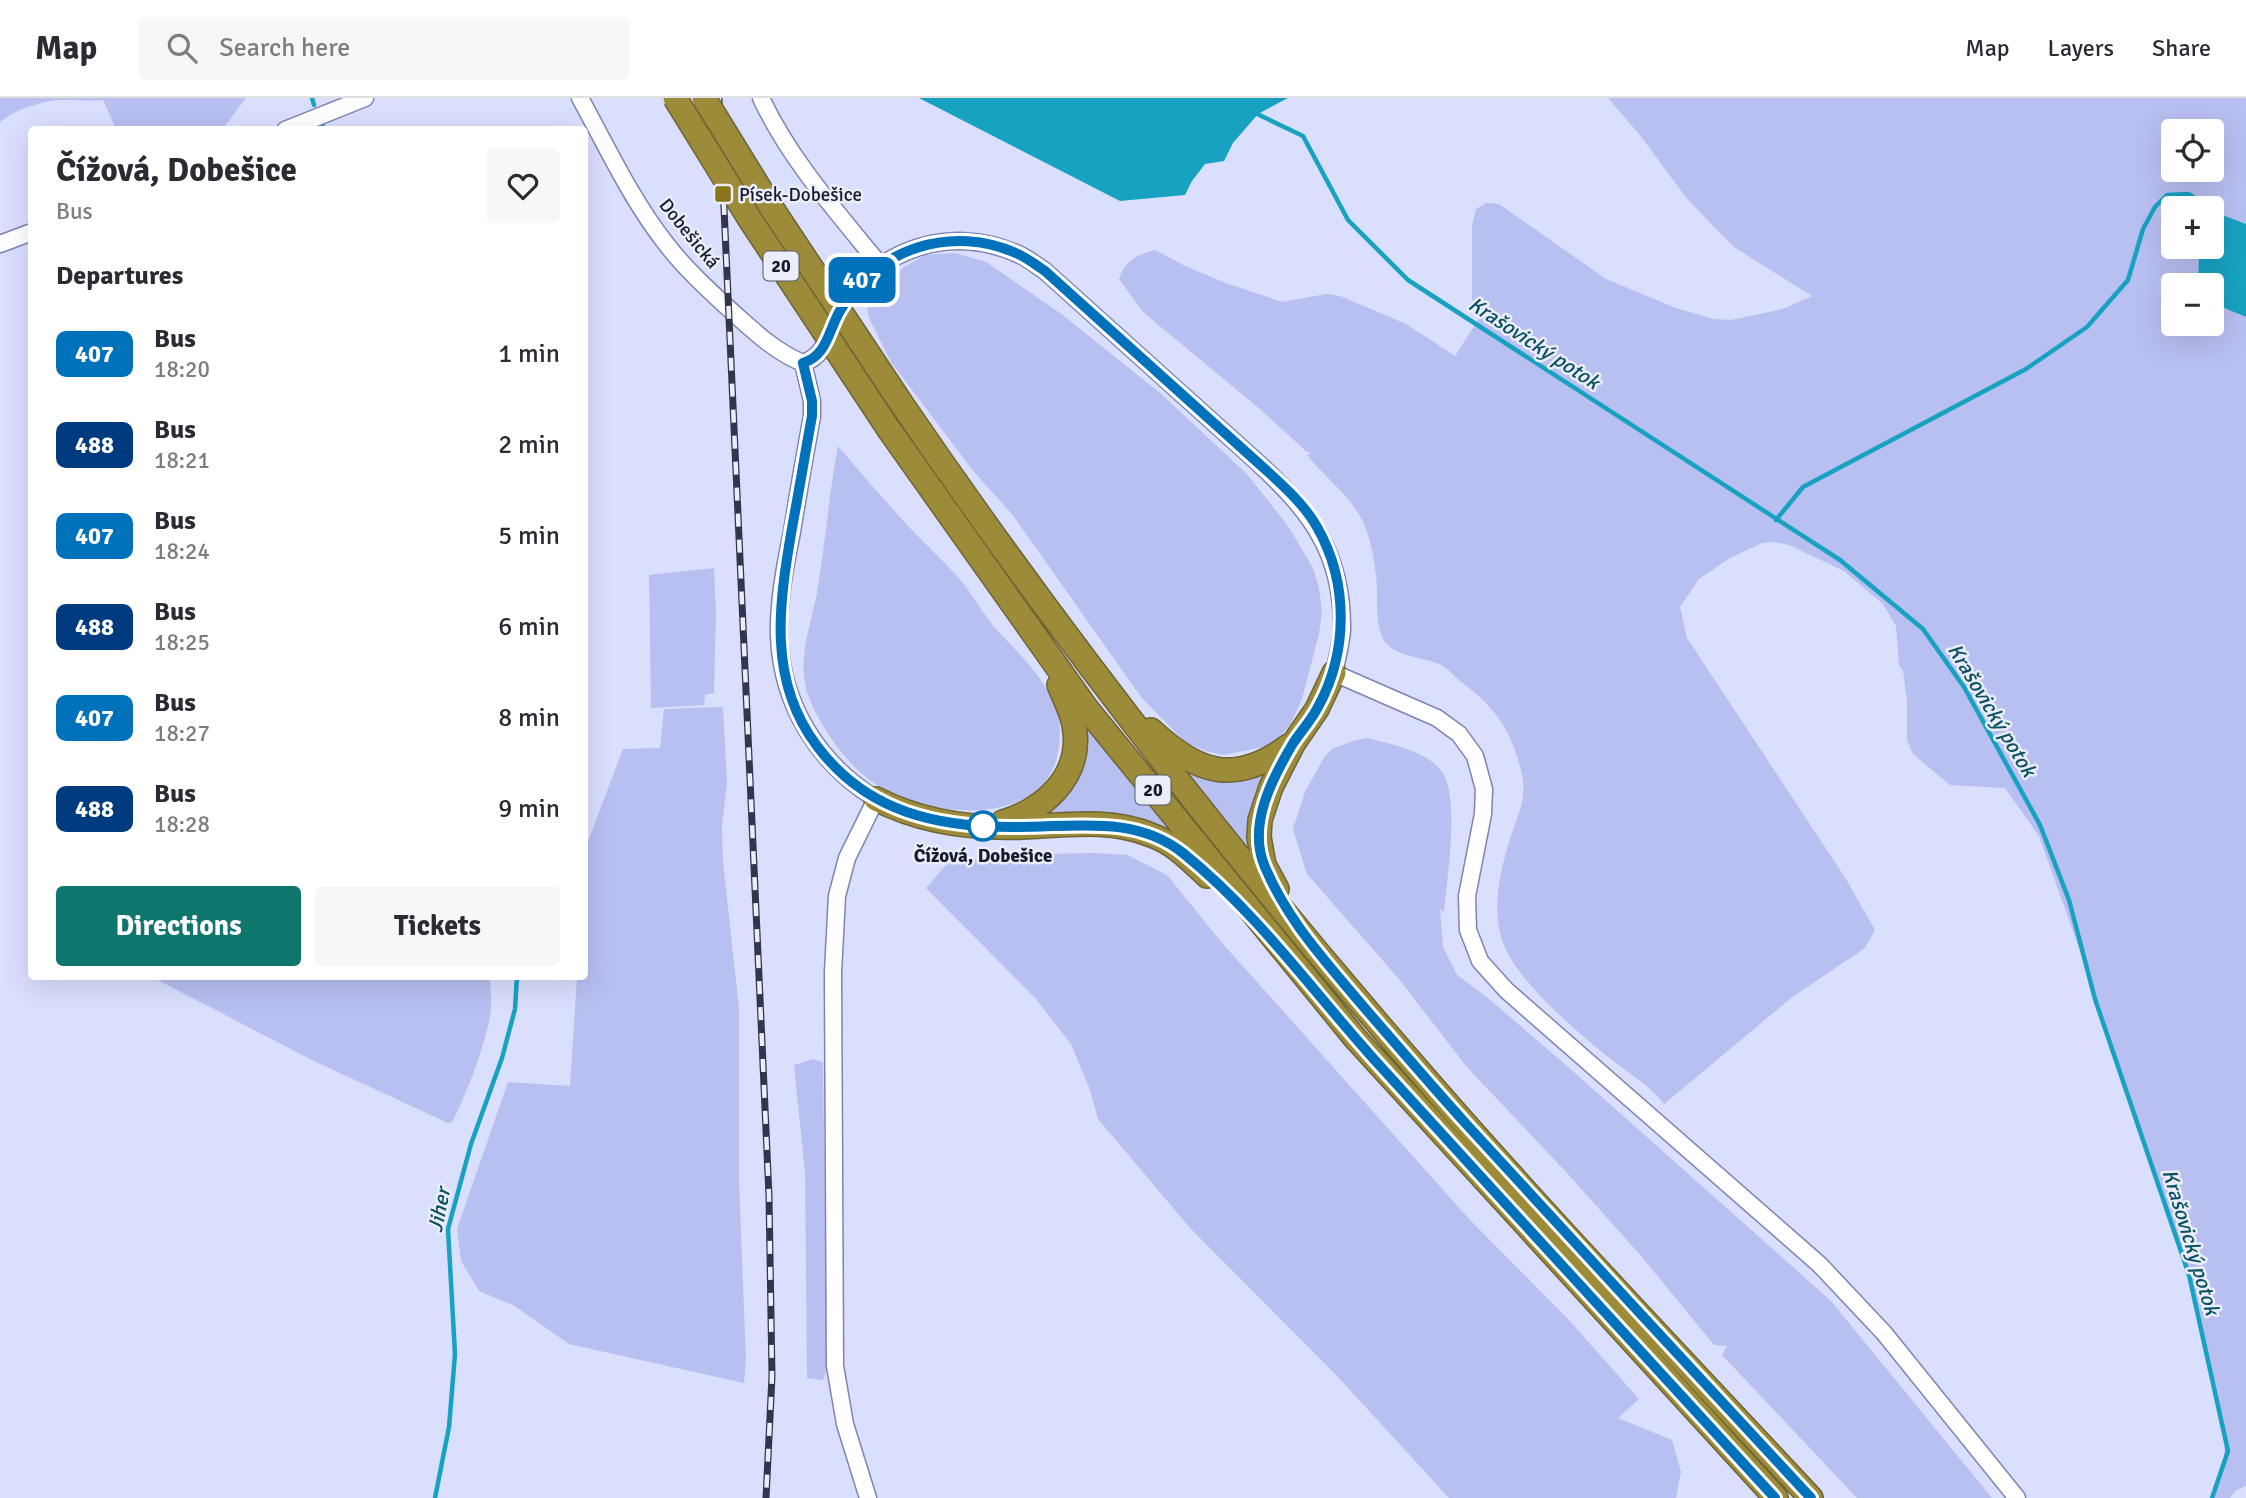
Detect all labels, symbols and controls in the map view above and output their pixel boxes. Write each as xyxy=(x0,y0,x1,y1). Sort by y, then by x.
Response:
search box xyxy=(139,17,629,80)
text: Map xyxy=(35,28,97,69)
icon: search xyxy=(163,29,201,67)
text: Search here xyxy=(219,32,350,64)
text: Map xyxy=(1965,33,2010,63)
text: Layers xyxy=(2048,33,2114,63)
text: Share xyxy=(2152,33,2211,63)
map controls xyxy=(2161,119,2224,336)
button: locate xyxy=(2161,119,2224,182)
button: heart xyxy=(486,149,560,223)
text: Čížová, Dobešice xyxy=(56,150,297,191)
place label: Písek-Dobešice xyxy=(739,183,862,207)
marker: Písek-Dobešice xyxy=(713,184,733,204)
street label: Dobešická xyxy=(654,194,725,274)
button: + xyxy=(2161,196,2224,259)
text: Bus xyxy=(56,197,93,226)
road number: 20 xyxy=(764,252,798,280)
line badge: 407 xyxy=(822,257,902,303)
text: Departures xyxy=(56,260,183,292)
text: 407 xyxy=(843,265,881,295)
button: − xyxy=(2161,273,2224,336)
water label: Krašovický potok xyxy=(1464,291,1606,396)
text: Bus xyxy=(154,323,196,355)
text: 1 min xyxy=(498,338,560,370)
text: 407 xyxy=(75,339,114,369)
text: 18:20 xyxy=(154,355,210,384)
text: Bus xyxy=(154,414,196,446)
text: 2 min xyxy=(498,429,560,461)
text: 488 xyxy=(75,430,114,460)
text: 18:21 xyxy=(154,446,210,475)
text: Bus xyxy=(154,505,196,537)
text: 5 min xyxy=(498,520,560,552)
text: 407 xyxy=(75,521,114,551)
text: 18:24 xyxy=(154,537,210,566)
text: Bus xyxy=(154,596,196,628)
text: 6 min xyxy=(498,611,560,643)
text: 488 xyxy=(75,612,114,642)
text: 18:25 xyxy=(154,628,210,657)
water label: Krašovický potok xyxy=(1942,639,2043,784)
text: Bus xyxy=(154,687,196,719)
text: 8 min xyxy=(498,702,560,734)
text: 407 xyxy=(75,703,114,733)
text: 18:27 xyxy=(154,719,210,748)
road number: 20 xyxy=(1136,776,1170,804)
text: Bus xyxy=(154,778,196,810)
text: 9 min xyxy=(498,793,560,825)
text: 488 xyxy=(75,794,114,824)
text: 18:28 xyxy=(154,810,210,839)
marker: Čížová, Dobešice xyxy=(968,811,998,841)
place label: Čížová, Dobešice xyxy=(914,843,1052,868)
button: Directions xyxy=(56,886,301,966)
button: Tickets xyxy=(315,886,560,966)
water label: Krašovický potok xyxy=(2156,1166,2226,1320)
water label: Jiher xyxy=(422,1182,457,1234)

